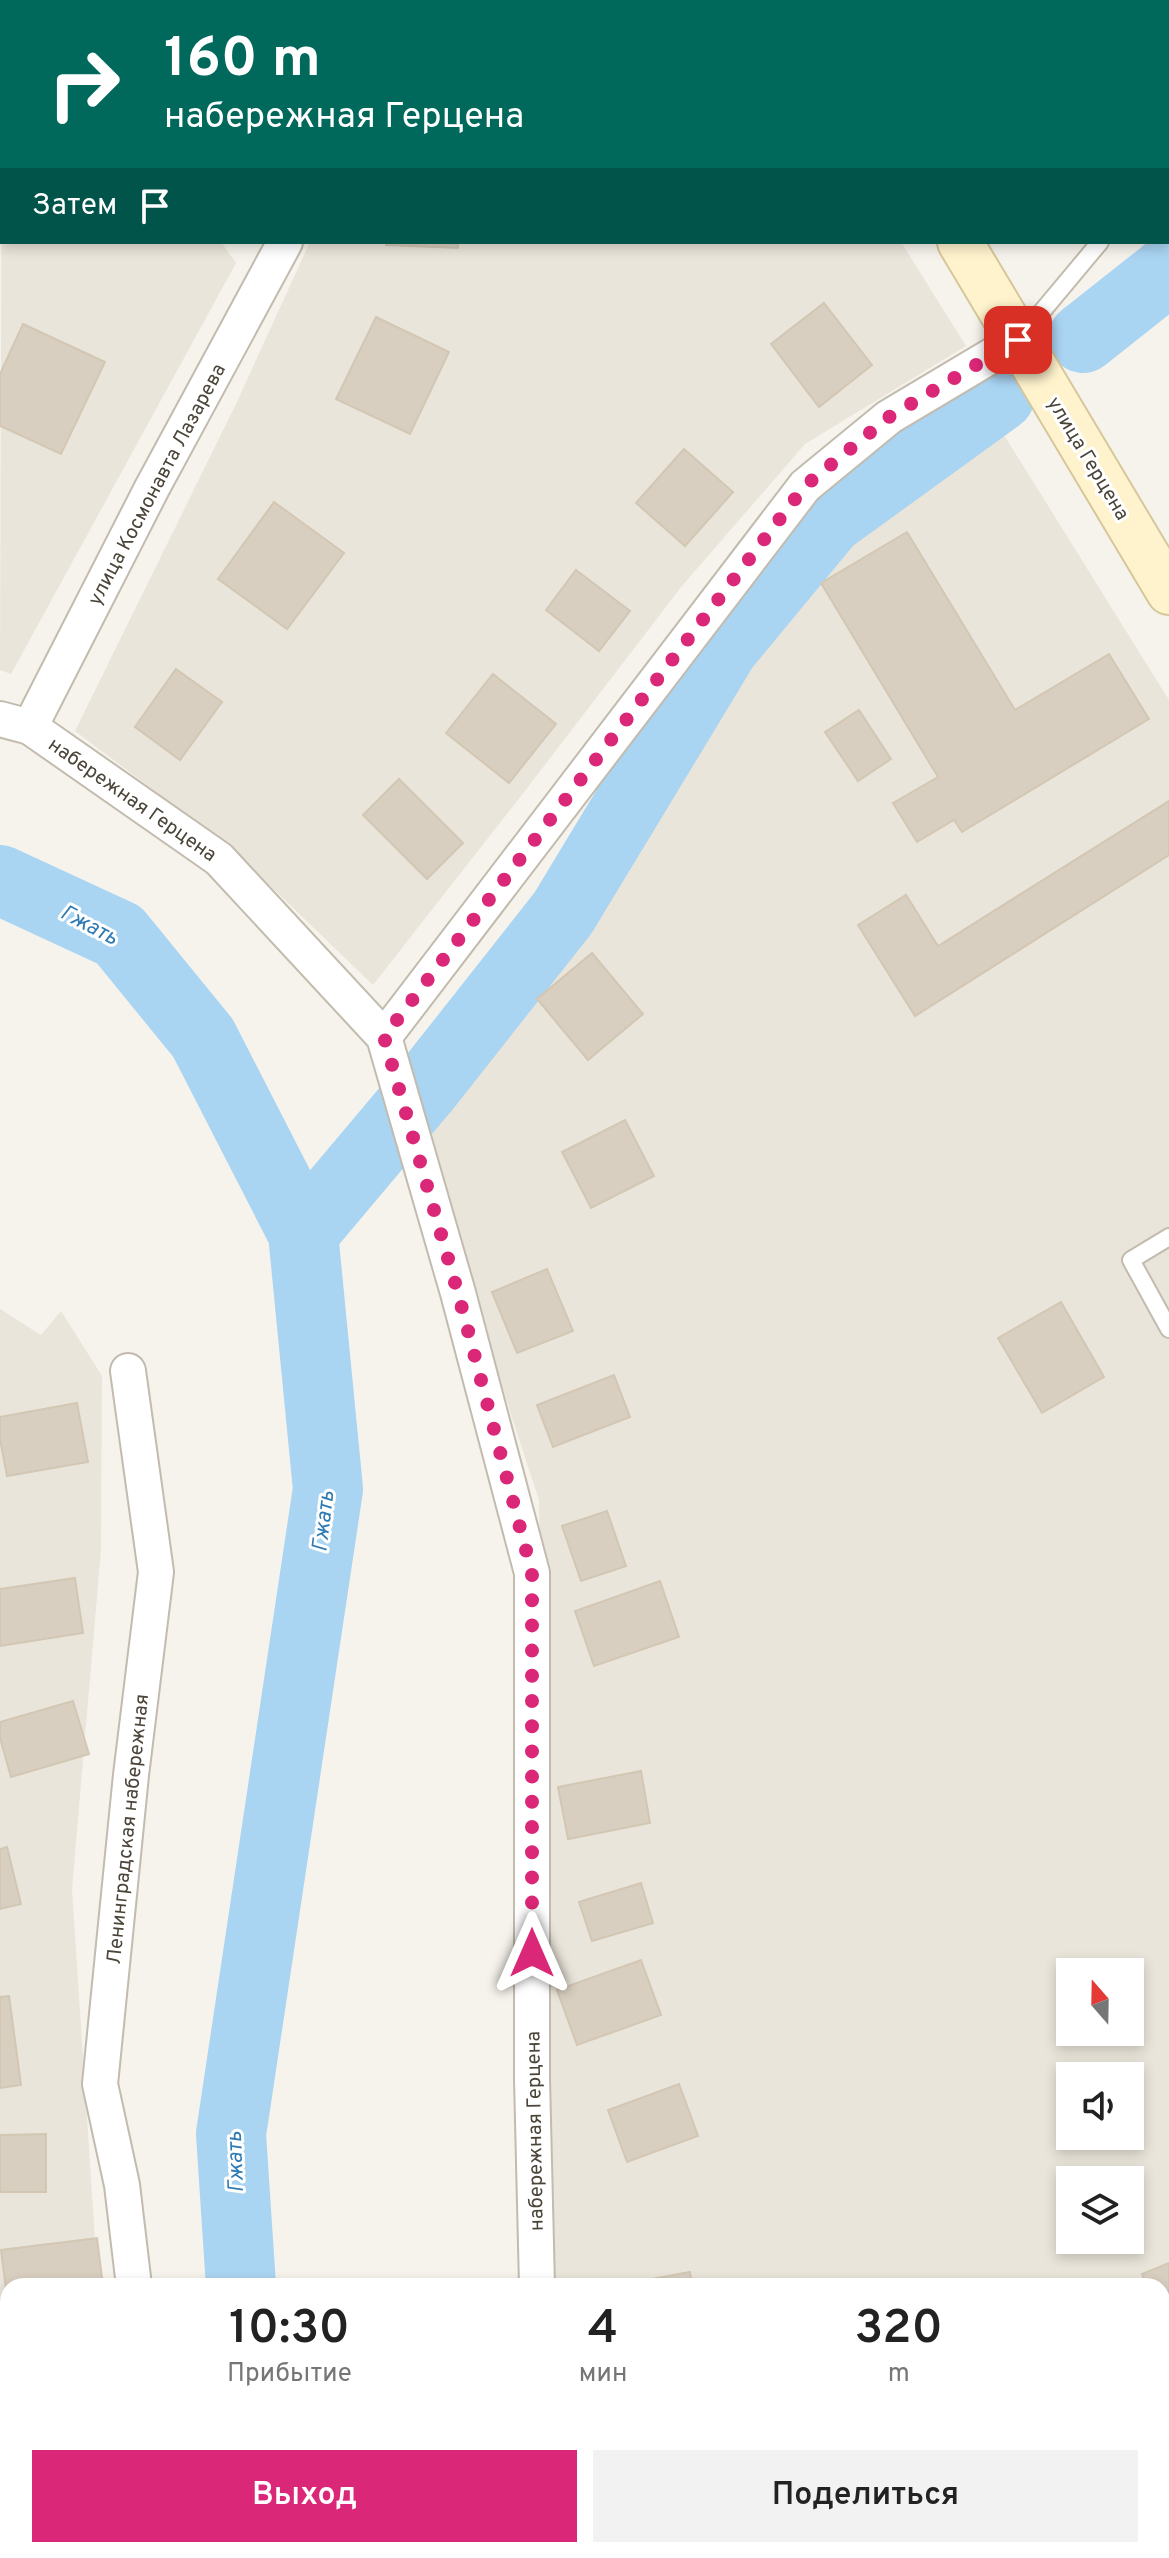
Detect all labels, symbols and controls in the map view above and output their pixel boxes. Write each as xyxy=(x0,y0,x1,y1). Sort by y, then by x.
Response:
text: 160 m xyxy=(164,26,321,96)
icon: right xyxy=(32,32,136,136)
text: набережная Герцена xyxy=(164,95,524,141)
icon: arrive xyxy=(133,184,177,228)
text: Затем xyxy=(32,188,117,225)
pin xyxy=(984,306,1052,374)
icon: arrive xyxy=(996,318,1040,362)
street label: улица Космонавта Лазарева xyxy=(83,359,233,610)
street label: улица Герцена xyxy=(1040,392,1134,526)
street label: набережная Герцена xyxy=(42,733,221,869)
water label: Гжать xyxy=(55,900,122,953)
water label: Гжать xyxy=(307,1489,342,1553)
street label: Ленинградская набережная xyxy=(102,1693,156,1966)
position arrow xyxy=(490,1911,574,1995)
north arrow xyxy=(1056,1958,1144,2046)
map controls xyxy=(1056,1958,1144,2254)
street label: набережная Герцена xyxy=(521,2031,551,2231)
button: sound xyxy=(1056,2062,1144,2150)
water label: Гжать xyxy=(222,2131,251,2193)
button: layers xyxy=(1056,2166,1144,2254)
text: 10:30 xyxy=(229,2300,350,2360)
text: 4 xyxy=(588,2300,618,2360)
text: 320 xyxy=(854,2300,943,2360)
text: Прибытие xyxy=(227,2358,352,2391)
text: мин xyxy=(579,2358,627,2391)
text: m xyxy=(888,2358,910,2391)
button: Выход xyxy=(32,2450,577,2542)
button: Поделиться xyxy=(593,2450,1138,2542)

